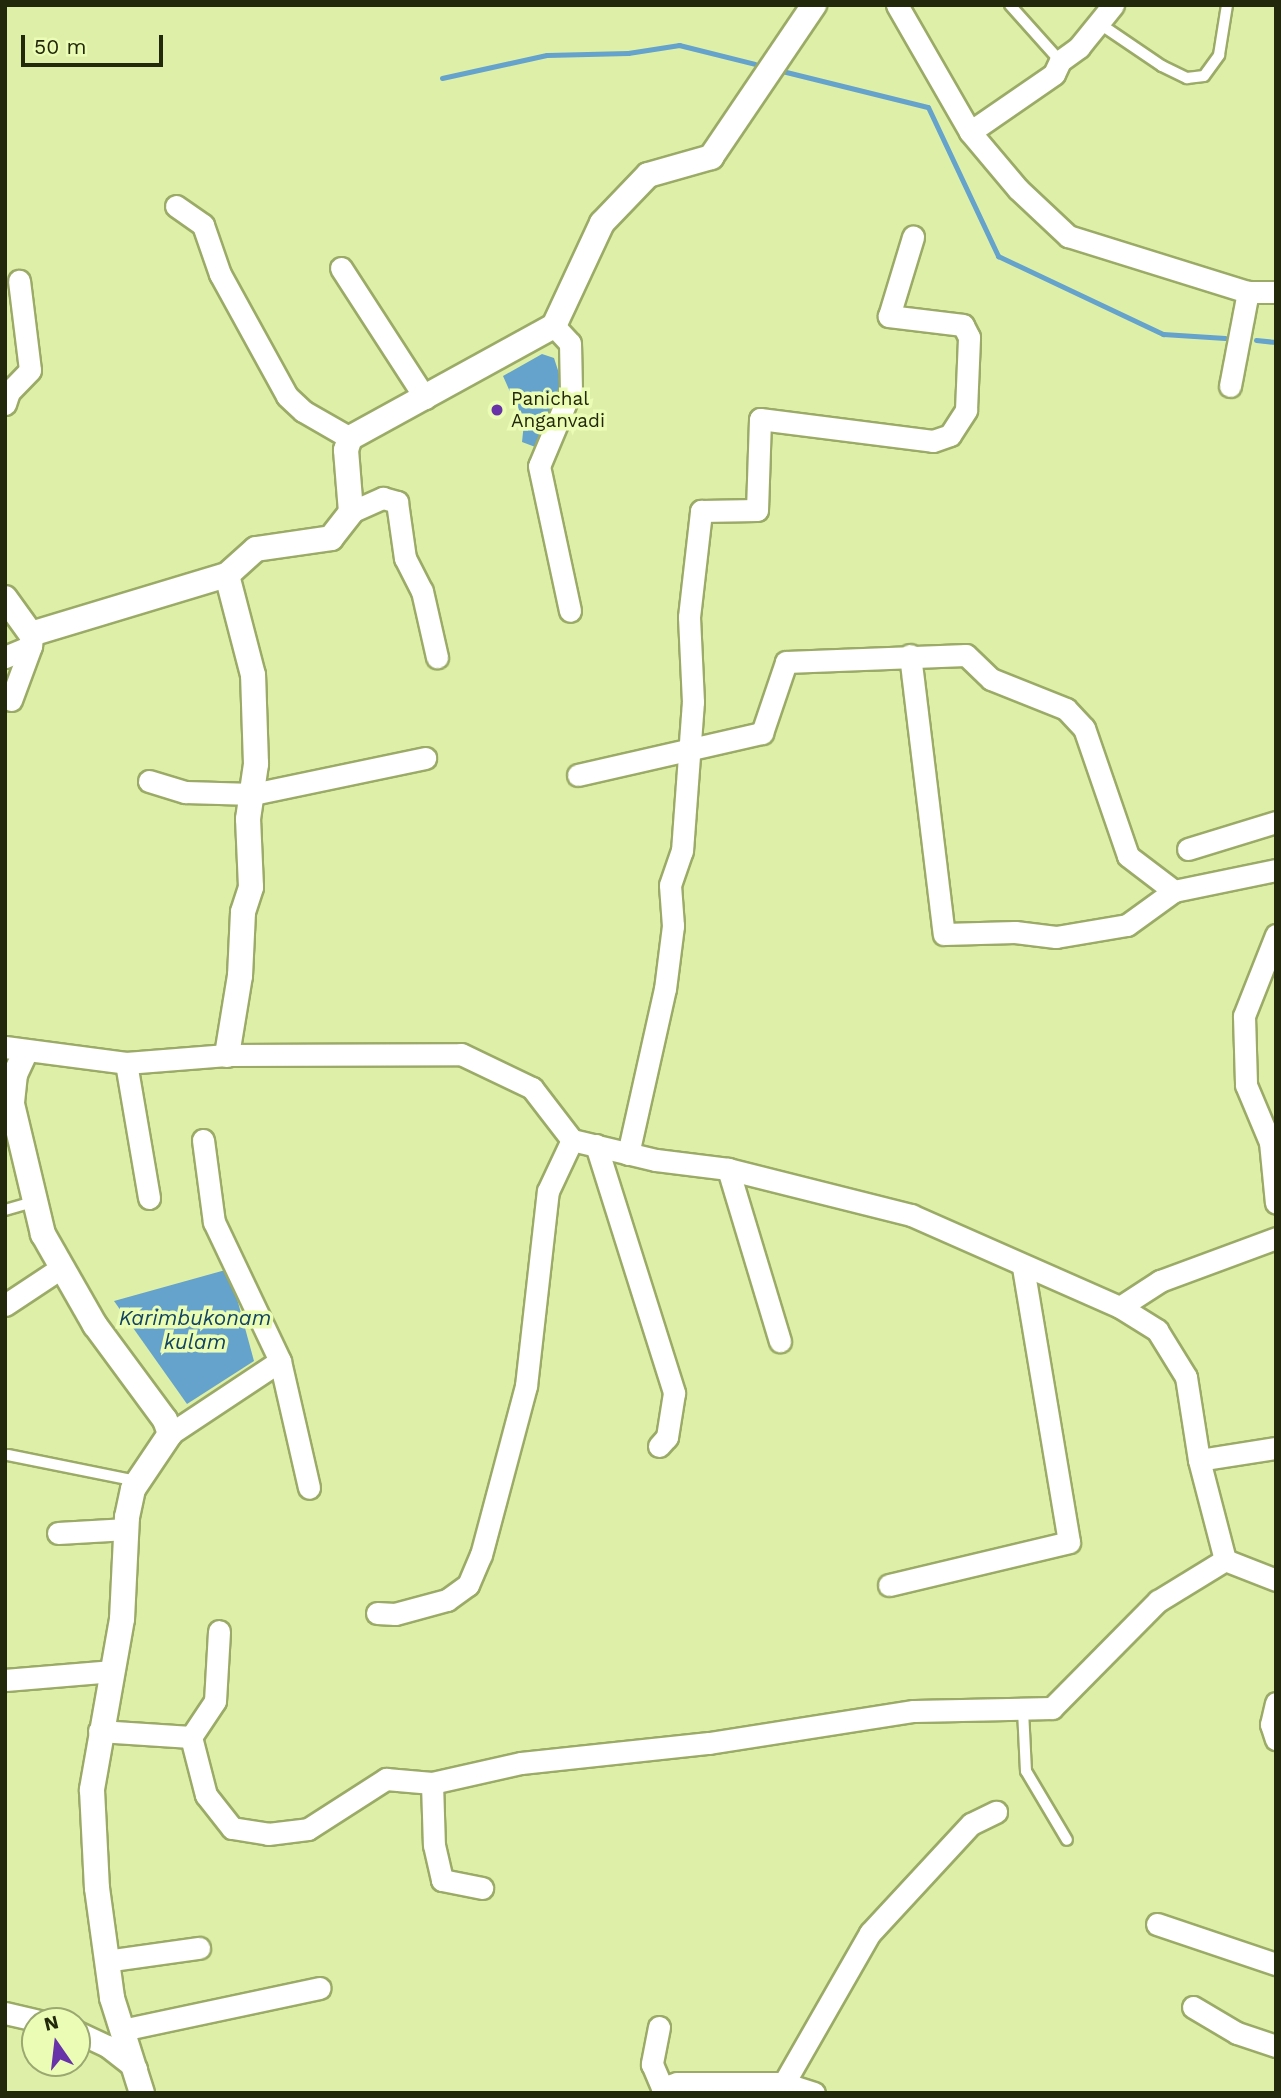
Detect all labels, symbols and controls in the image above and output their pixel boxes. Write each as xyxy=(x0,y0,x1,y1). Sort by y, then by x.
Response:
scale bar xyxy=(24,21,166,65)
text: 50 m xyxy=(34,34,86,59)
place label: Panichal Anganvadi xyxy=(511,388,605,432)
marker: Panichal Anganvadi xyxy=(489,402,505,418)
water label: Karimbukonam kulam xyxy=(119,1305,271,1355)
north arrow xyxy=(21,2007,91,2077)
text: N xyxy=(42,2010,61,2036)

